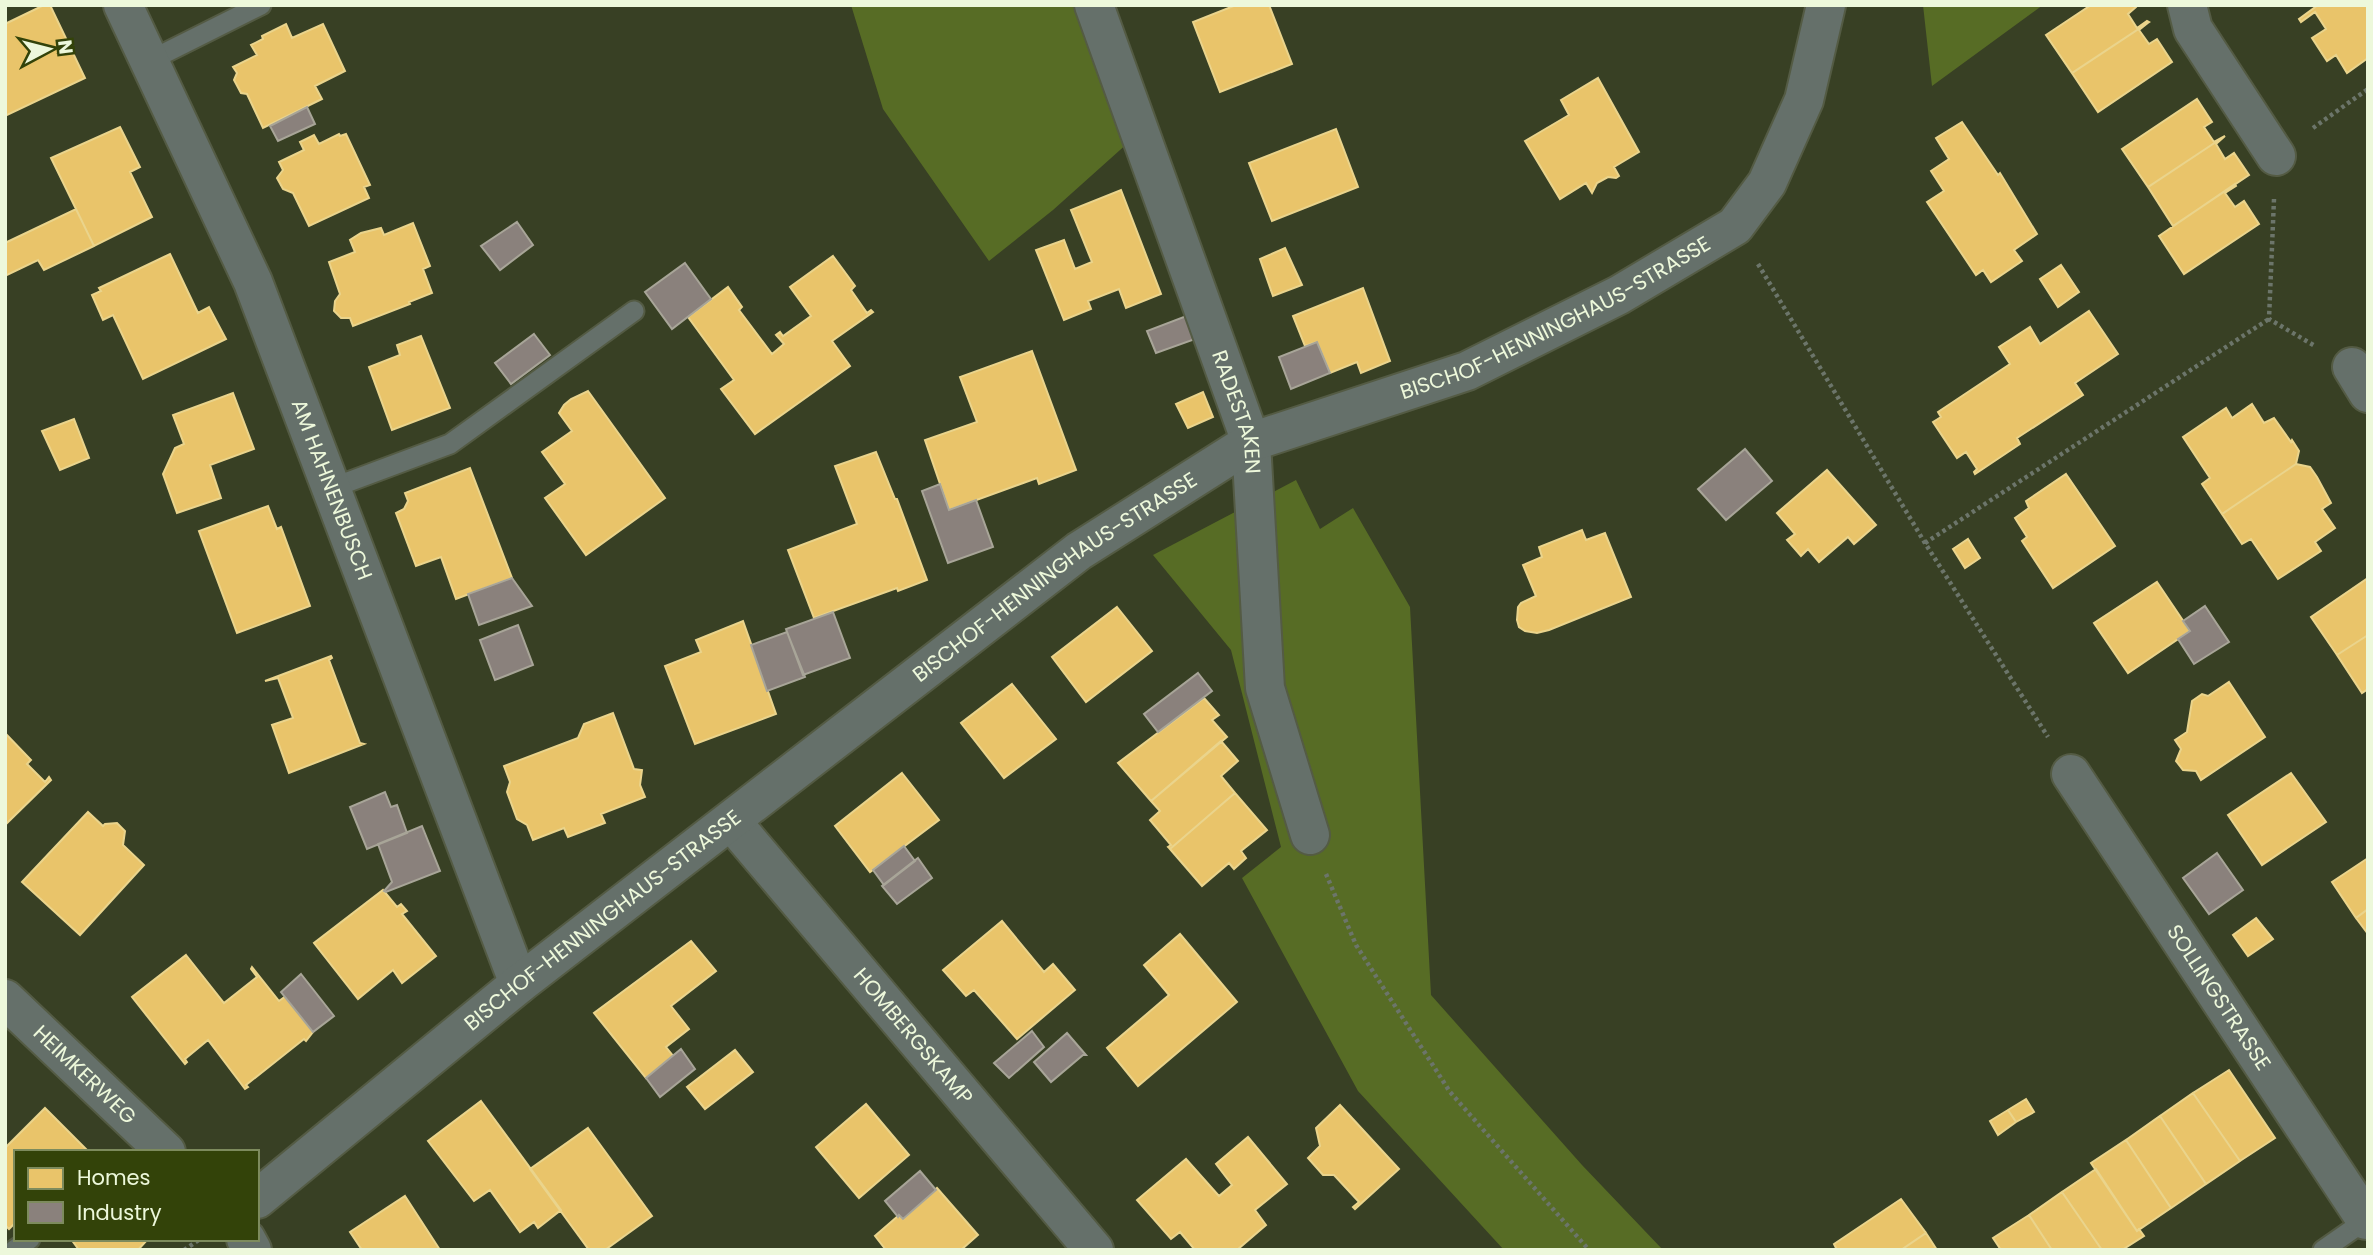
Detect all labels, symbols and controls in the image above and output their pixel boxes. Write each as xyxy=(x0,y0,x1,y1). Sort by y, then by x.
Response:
north arrow xyxy=(14,14,84,84)
text: N xyxy=(51,38,80,56)
street label: BISCHOF-HENNINGHAUS-STRASSE xyxy=(1396,229,1716,406)
street label: RADESTAKEN xyxy=(1205,346,1268,475)
street label: AM HAHNENBUSCH xyxy=(285,395,380,584)
street label: BISCHOF-HENNINGHAUS-STRASSE xyxy=(906,465,1202,689)
street label: BISCHOF-HENNINGHAUS-STRASSE xyxy=(458,803,747,1037)
street label: SOLLINGSTRASSE xyxy=(2160,919,2278,1076)
street label: HOMBERGSKAMP xyxy=(847,961,980,1111)
street label: HEIMKERWEG xyxy=(27,1018,143,1131)
legend xyxy=(14,1150,259,1241)
text: Homes xyxy=(77,1163,151,1192)
text: Industry xyxy=(77,1198,162,1227)

